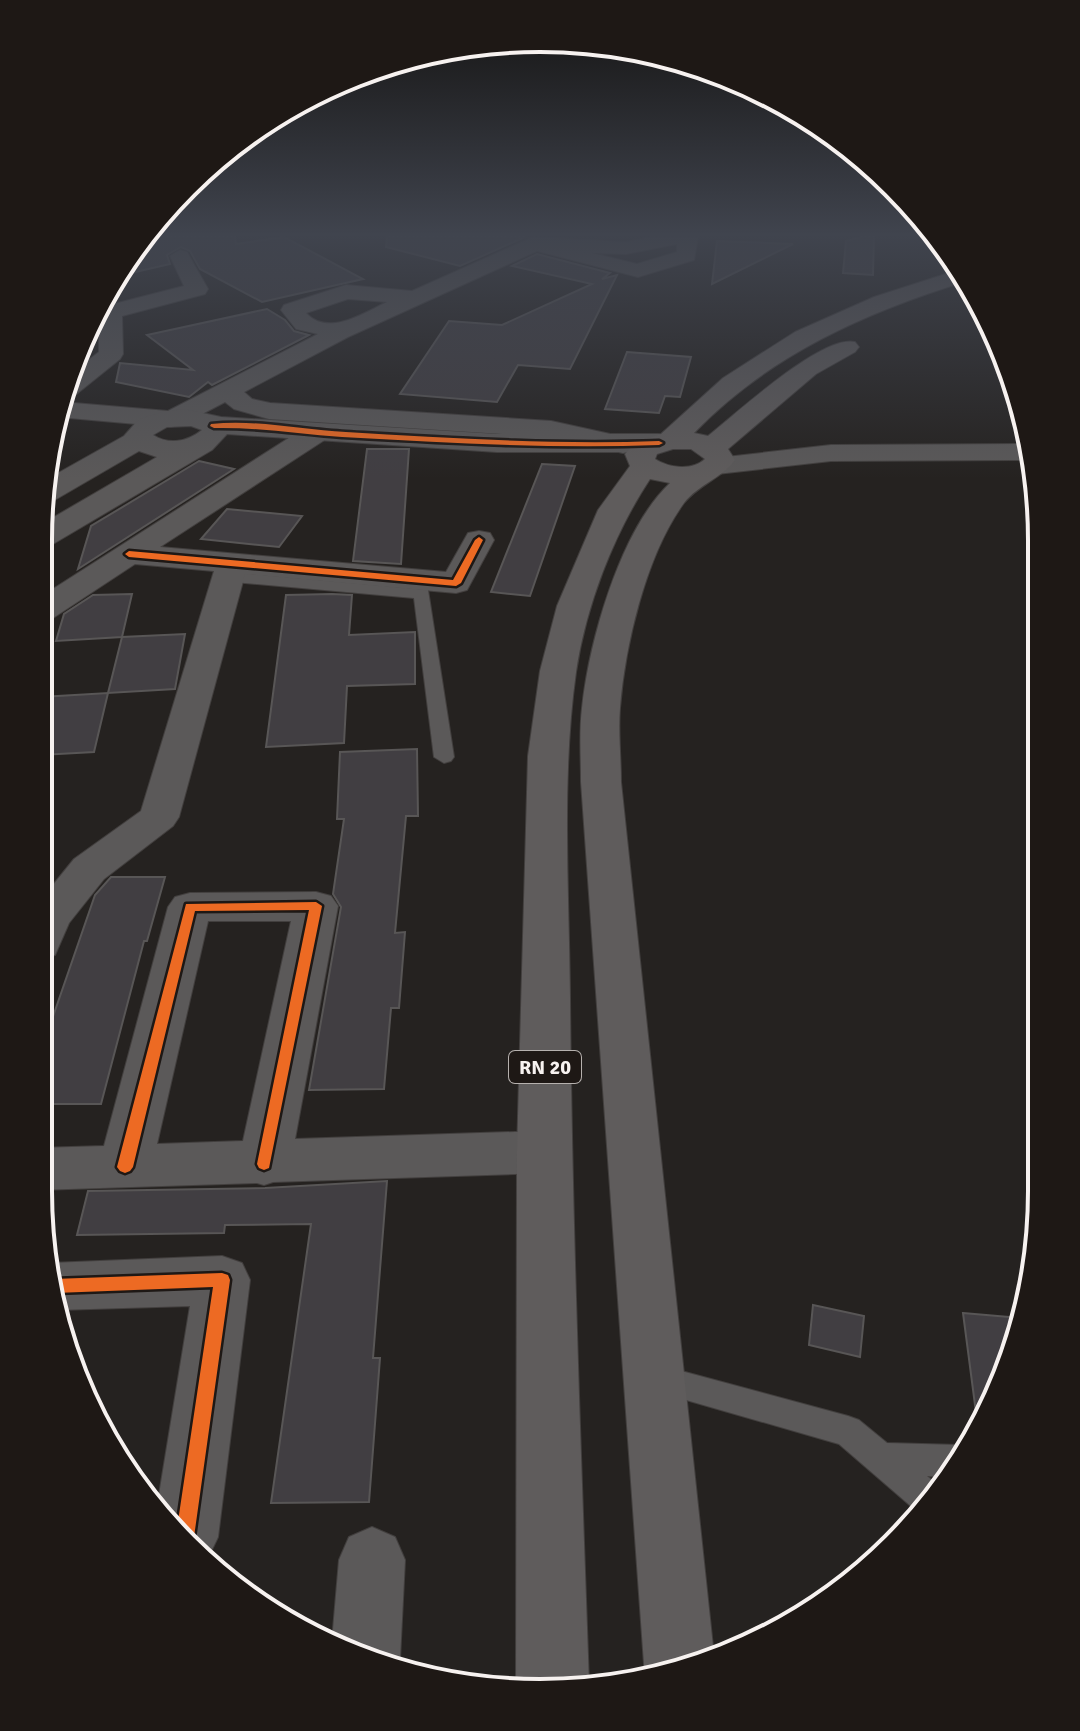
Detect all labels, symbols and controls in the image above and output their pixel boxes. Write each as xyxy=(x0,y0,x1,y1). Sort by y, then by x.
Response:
road number: RN 20 xyxy=(509,1051,581,1083)

